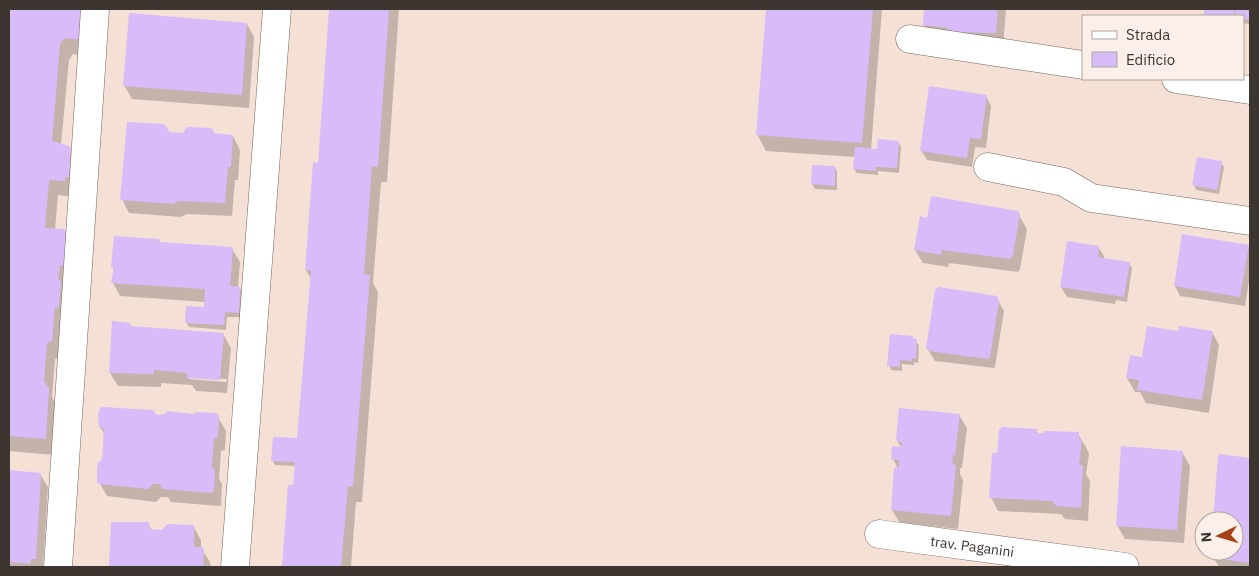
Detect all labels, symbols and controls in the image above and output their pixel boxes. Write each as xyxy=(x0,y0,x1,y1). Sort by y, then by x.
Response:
legend xyxy=(1082,15,1244,80)
text: Strada xyxy=(1126,25,1170,44)
text: Edificio xyxy=(1126,50,1175,69)
north arrow xyxy=(1194,511,1244,561)
text: N xyxy=(1197,531,1215,543)
street label: trav. Paganini xyxy=(929,532,1015,561)

